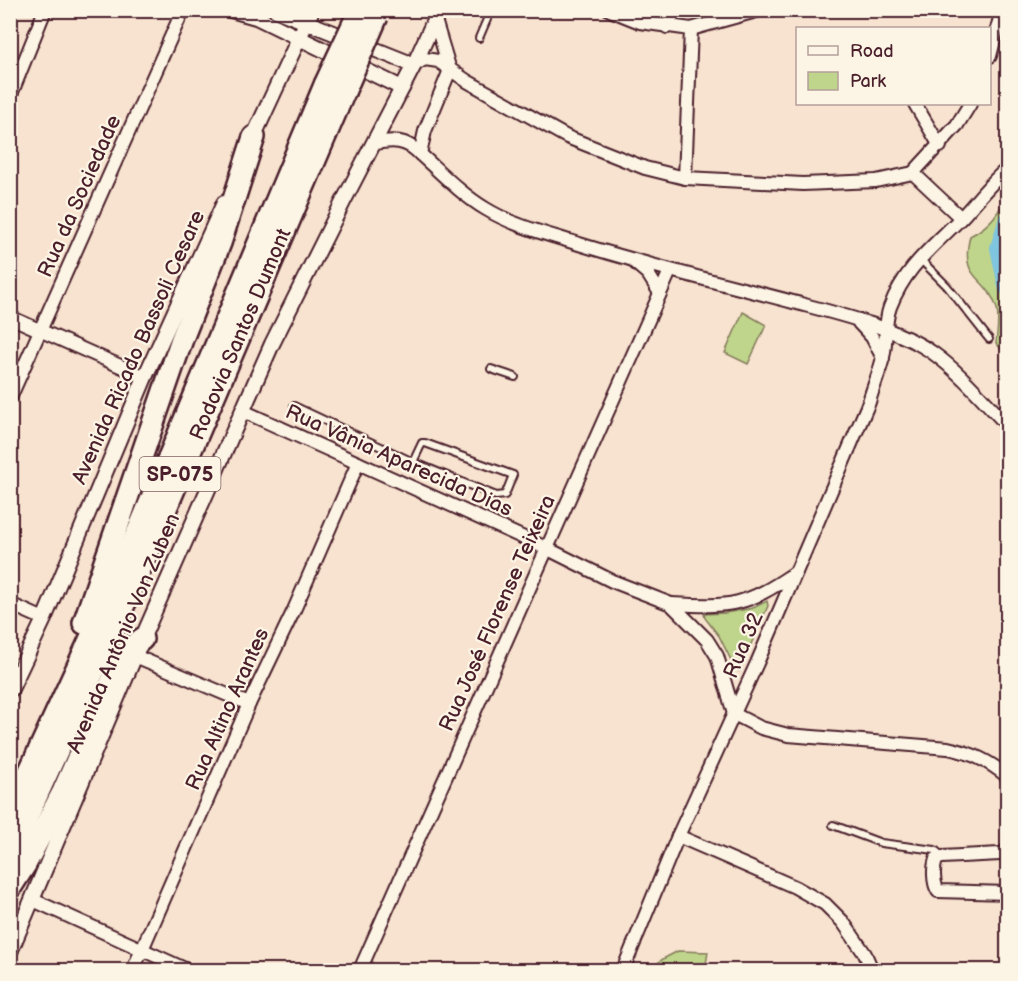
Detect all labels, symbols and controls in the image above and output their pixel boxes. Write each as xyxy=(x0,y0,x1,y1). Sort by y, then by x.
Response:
legend xyxy=(796,27,991,105)
text: Road xyxy=(850,41,894,62)
text: Park xyxy=(850,71,886,92)
street label: Rua da Sociedade xyxy=(32,111,126,281)
street label: Avenida Ricado Bassoli Cesare xyxy=(67,206,210,488)
street label: Rodovia Santos Dumont xyxy=(184,224,297,444)
street label: Rua Vânia Aparecida Dias xyxy=(281,399,516,522)
road number: SP-075 xyxy=(140,457,220,491)
street label: Rua José Florense Teixeira xyxy=(434,491,561,735)
street label: Avenida Antônio Von Zuben xyxy=(62,510,185,757)
street label: Rua 32 xyxy=(718,608,769,682)
street label: Rua Altino Arantes xyxy=(180,624,274,794)

